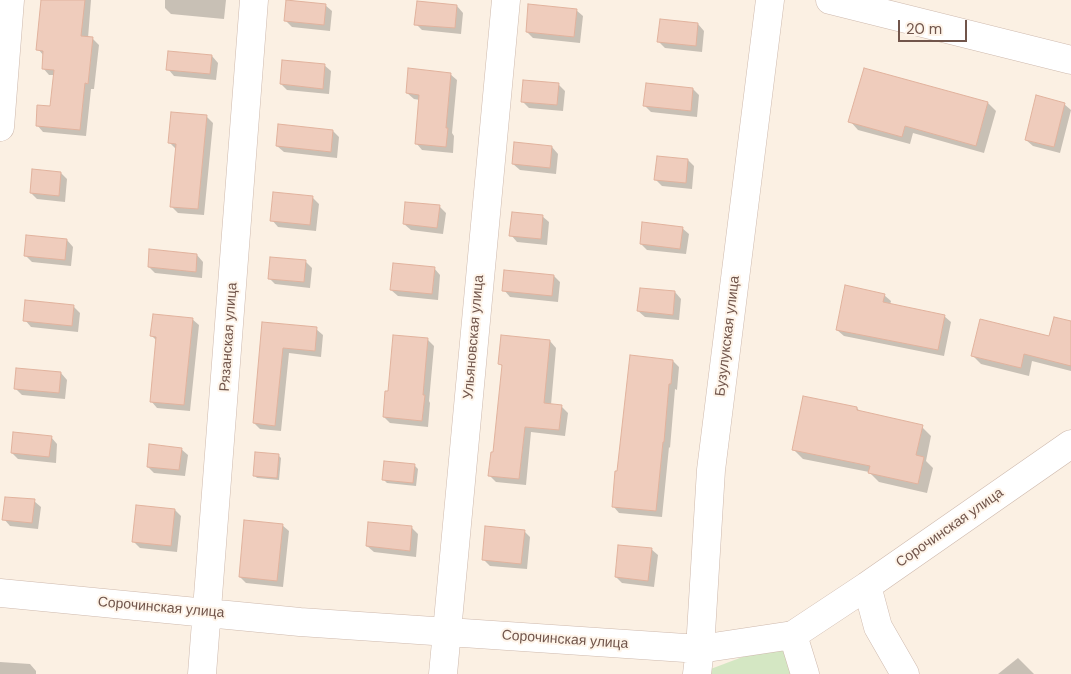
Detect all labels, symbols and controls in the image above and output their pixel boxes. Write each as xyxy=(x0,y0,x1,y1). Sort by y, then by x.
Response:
scale bar xyxy=(901,10,970,42)
text: 20 m xyxy=(906,19,942,39)
street label: Ульяновская улица xyxy=(460,274,488,400)
street label: Бузулукская улица xyxy=(712,275,744,397)
street label: Рязанская улица xyxy=(217,282,241,392)
street label: Сорочинская улица xyxy=(893,485,1007,571)
street label: Сорочинская улица xyxy=(97,594,225,622)
street label: Сорочинская улица xyxy=(501,627,629,653)

